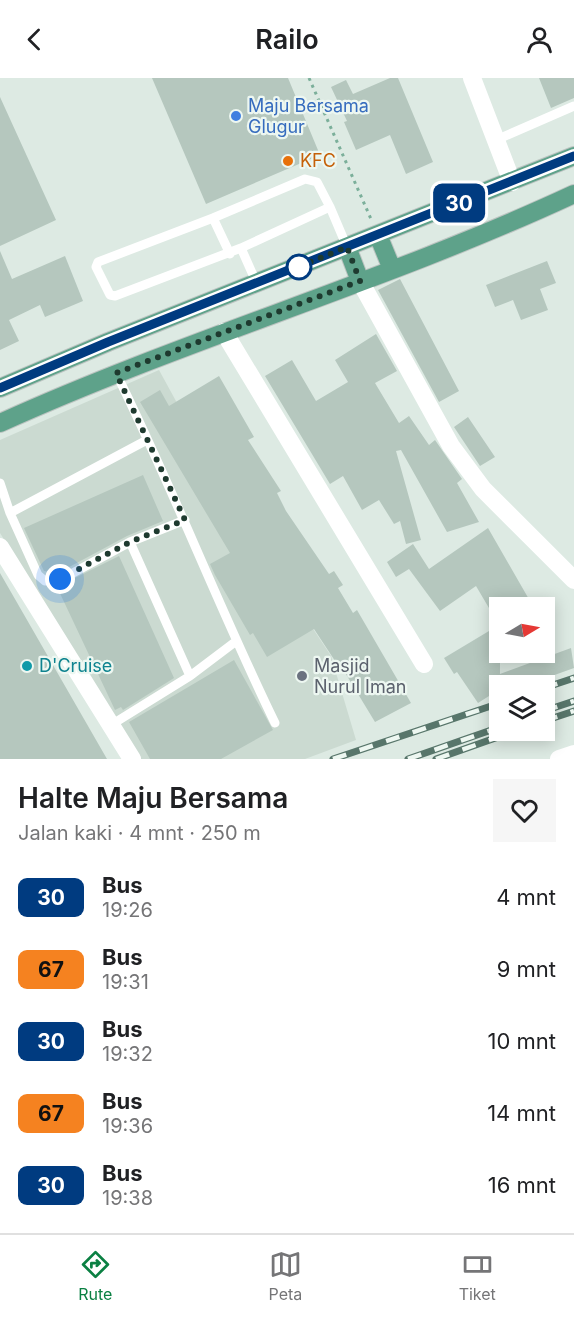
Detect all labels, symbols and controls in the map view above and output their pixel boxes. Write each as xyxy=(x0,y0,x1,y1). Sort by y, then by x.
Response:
icon: back xyxy=(18,23,51,56)
text: Railo xyxy=(255,23,319,56)
icon: person xyxy=(523,23,556,56)
place label: Maju Bersama Glugur xyxy=(248,95,369,137)
marker: Maju Bersama Glugur xyxy=(229,109,243,123)
place label: KFC xyxy=(300,150,336,171)
marker: KFC xyxy=(281,154,295,168)
line badge: 30 xyxy=(432,184,486,222)
text: 30 xyxy=(445,191,473,216)
unlabelled marker xyxy=(286,254,312,280)
your location xyxy=(45,564,75,594)
north arrow xyxy=(489,597,555,663)
map controls xyxy=(489,597,555,741)
place label: D'Cruise xyxy=(39,655,112,676)
place label: Masjid Nurul Iman xyxy=(314,655,406,697)
marker: D'Cruise xyxy=(20,659,34,673)
marker: Masjid Nurul Iman xyxy=(295,669,309,683)
button: layers xyxy=(489,675,555,741)
button: heart xyxy=(493,779,556,842)
text: Halte Maju Bersama xyxy=(18,781,288,815)
text: Jalan kaki · 4 mnt · 250 m xyxy=(18,821,261,845)
text: Bus xyxy=(102,872,143,898)
text: 4 mnt xyxy=(496,884,556,910)
text: 30 xyxy=(37,885,65,910)
text: 19:26 xyxy=(102,898,153,922)
text: Bus xyxy=(102,944,143,970)
text: 9 mnt xyxy=(497,956,556,982)
text: 67 xyxy=(38,957,64,982)
text: 19:31 xyxy=(102,970,149,994)
text: Bus xyxy=(102,1016,143,1042)
text: 10 mnt xyxy=(488,1028,556,1054)
text: 30 xyxy=(37,1029,65,1054)
text: 19:32 xyxy=(102,1042,153,1066)
text: Bus xyxy=(102,1088,143,1114)
text: 14 mnt xyxy=(487,1100,556,1126)
text: 67 xyxy=(38,1101,64,1126)
text: 19:36 xyxy=(102,1114,153,1138)
text: Bus xyxy=(102,1160,143,1186)
text: 16 mnt xyxy=(488,1172,556,1198)
text: 30 xyxy=(37,1173,65,1198)
text: 19:38 xyxy=(102,1186,153,1210)
tab: Rute xyxy=(78,1248,112,1304)
tab: Peta xyxy=(269,1248,302,1304)
tab: Tiket xyxy=(459,1248,496,1304)

